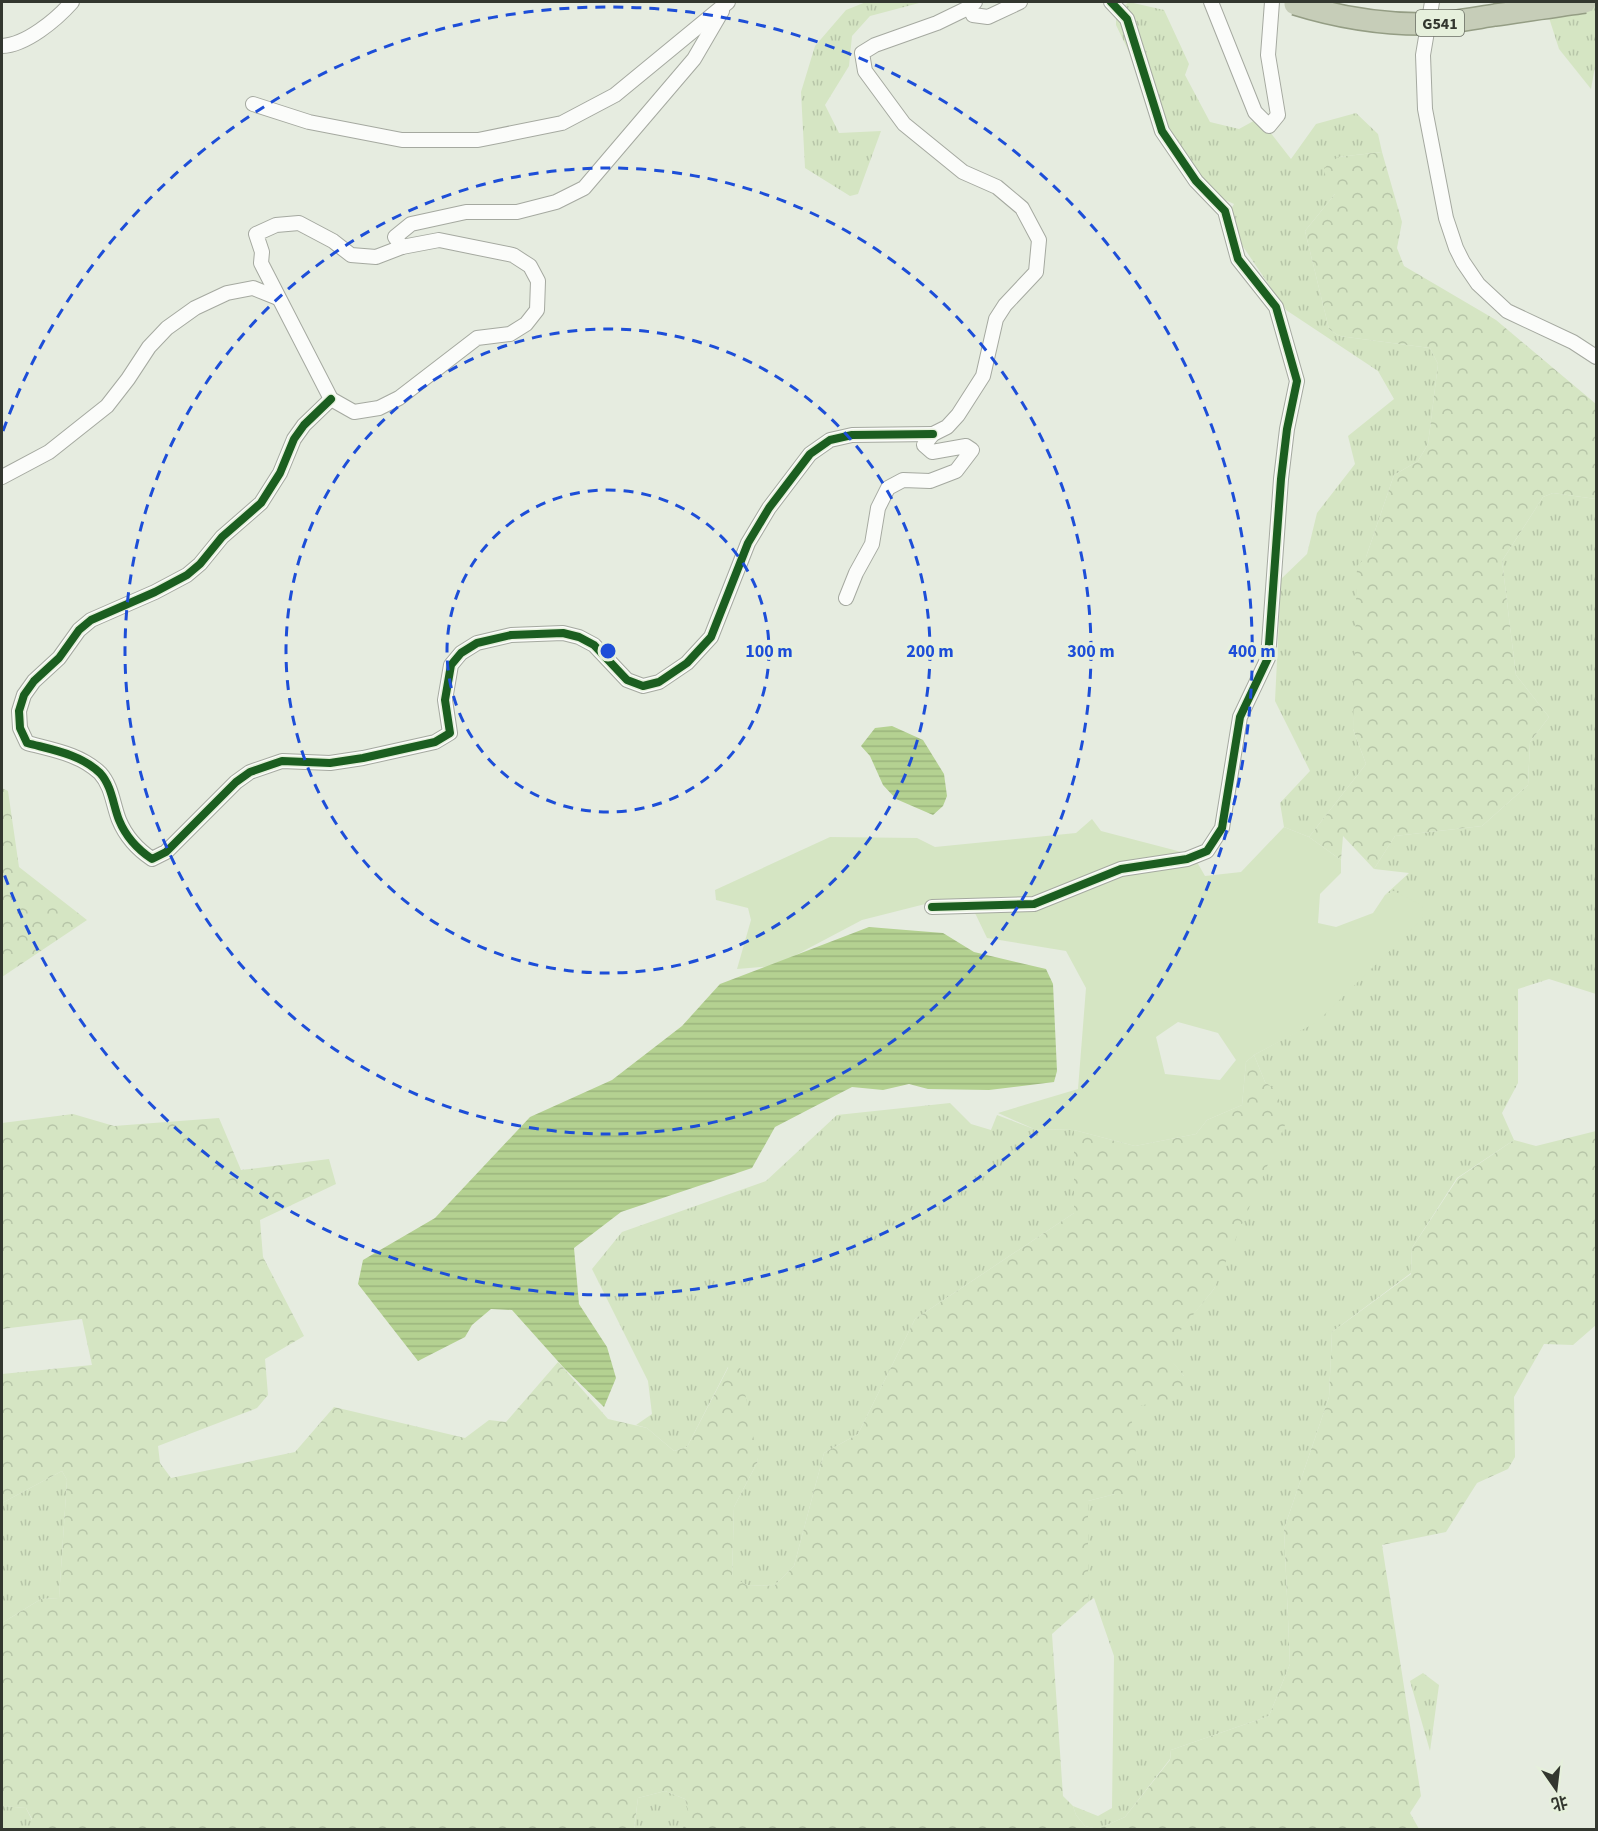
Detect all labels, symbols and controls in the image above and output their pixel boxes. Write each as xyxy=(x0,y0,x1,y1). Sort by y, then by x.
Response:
road number: G541 xyxy=(1416,10,1464,36)
text: 100 m xyxy=(745,639,793,664)
text: 200 m xyxy=(906,639,954,664)
text: 300 m xyxy=(1067,639,1115,664)
text: 400 m xyxy=(1228,639,1276,664)
centre of rings xyxy=(598,641,618,661)
north arrow xyxy=(1526,1759,1586,1819)
text: 北 xyxy=(1549,1790,1570,1815)

